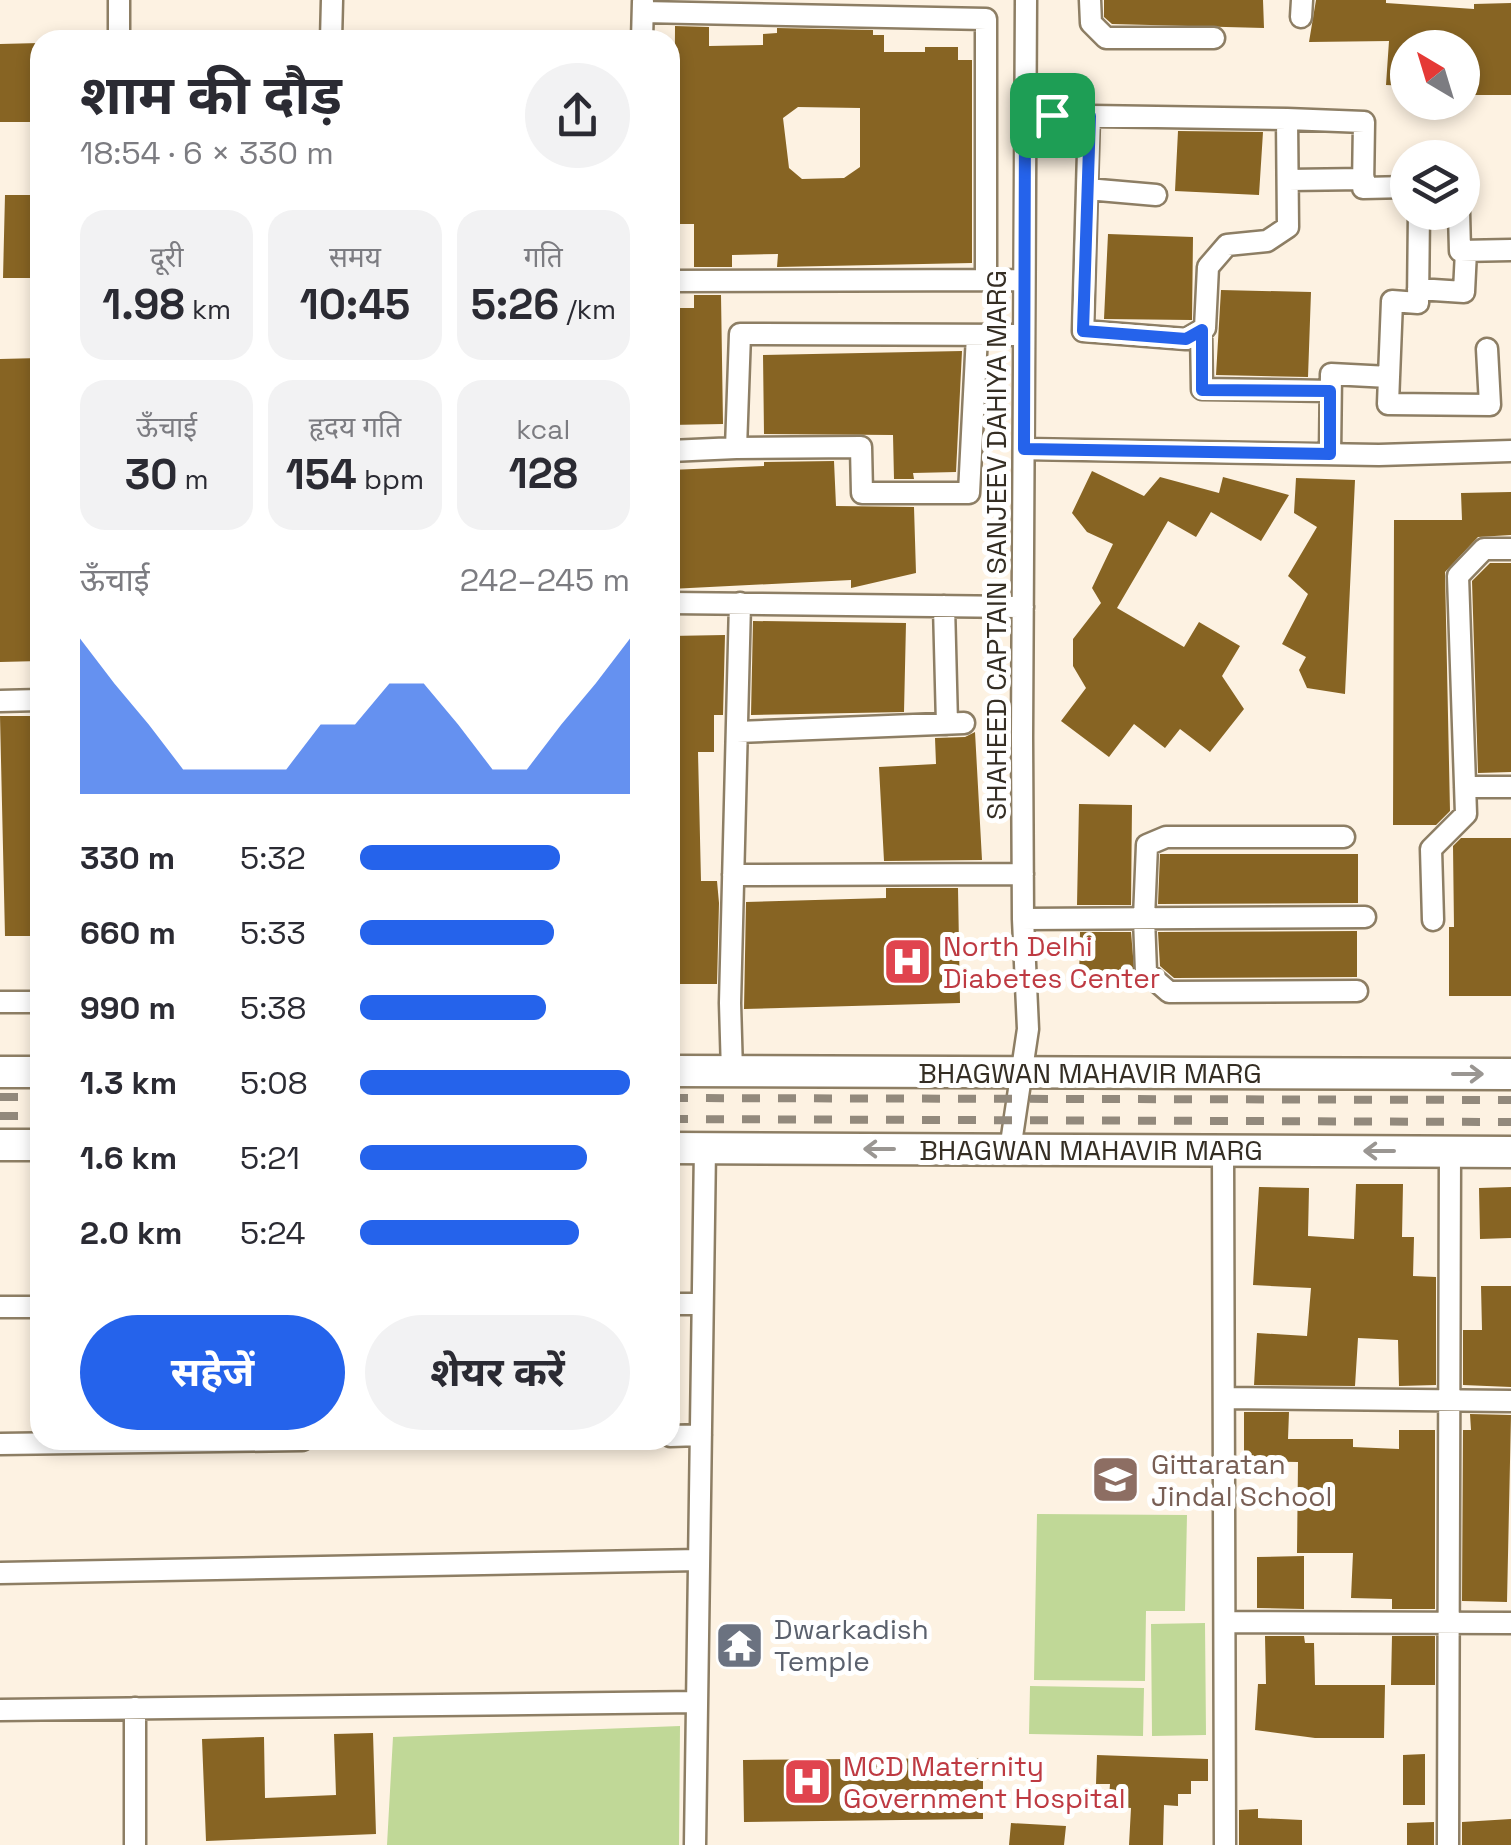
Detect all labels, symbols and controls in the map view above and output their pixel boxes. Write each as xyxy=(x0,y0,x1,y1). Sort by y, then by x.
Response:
north arrow xyxy=(1390,30,1480,120)
map controls xyxy=(1390,30,1480,230)
text: शाम की दौड़ xyxy=(80,60,342,130)
button: share xyxy=(525,63,630,168)
pin xyxy=(1010,73,1095,158)
icon: arrive xyxy=(1025,88,1080,143)
text: 18:54 · 6 × 330 m xyxy=(80,133,334,173)
button: layers xyxy=(1390,140,1480,230)
text: दूरी xyxy=(150,239,183,275)
text: समय xyxy=(329,239,381,275)
text: गति xyxy=(524,239,563,275)
street label: SHAHEED CAPTAIN SANJEEV DAHIYA MARG xyxy=(978,270,1014,820)
text: 1.98 xyxy=(102,278,185,331)
text: 10:45 xyxy=(300,278,410,331)
text: 5:26 xyxy=(471,278,559,331)
text: km xyxy=(185,291,231,327)
text: /km xyxy=(559,291,616,327)
text: ऊँचाई xyxy=(136,409,197,445)
text: हृदय गति xyxy=(309,409,401,445)
text: kcal xyxy=(516,411,570,447)
text: 128 xyxy=(509,447,578,500)
text: 30 xyxy=(125,448,177,501)
text: 154 xyxy=(286,448,357,501)
text: m xyxy=(177,461,209,497)
text: bpm xyxy=(357,461,424,497)
text: ऊँचाई xyxy=(80,560,149,600)
text: 242–245 m xyxy=(460,560,630,600)
text: 330 m xyxy=(80,838,175,878)
text: 5:32 xyxy=(240,838,306,878)
text: 660 m xyxy=(80,913,176,953)
text: 5:33 xyxy=(240,913,306,953)
place label: North Delhi Diabetes Center xyxy=(943,928,1160,996)
hospital icon: North Delhi Diabetes Center xyxy=(882,936,934,988)
text: 990 m xyxy=(80,988,176,1028)
text: 5:38 xyxy=(240,988,307,1028)
street label: BHAGWAN MAHAVIR MARG xyxy=(918,1055,1262,1091)
text: 1.3 km xyxy=(80,1063,177,1103)
text: 5:08 xyxy=(240,1063,308,1103)
one-way arrow xyxy=(1450,1064,1483,1084)
street label: BHAGWAN MAHAVIR MARG xyxy=(919,1132,1263,1168)
text: 1.6 km xyxy=(80,1138,177,1178)
text: 5:21 xyxy=(240,1138,300,1178)
one-way arrow xyxy=(863,1140,896,1158)
one-way arrow xyxy=(1363,1142,1396,1160)
text: 2.0 km xyxy=(80,1213,182,1253)
text: 5:24 xyxy=(240,1213,306,1253)
button: सहेजें xyxy=(80,1315,345,1430)
button: शेयर करें xyxy=(365,1315,630,1430)
place label: Gittaratan Jindal School xyxy=(1151,1446,1332,1514)
school or university icon: Gittaratan Jindal School xyxy=(1090,1454,1142,1506)
place label: Dwarkadish Temple xyxy=(774,1611,929,1679)
temple icon: Dwarkadish Temple xyxy=(713,1619,765,1671)
place label: MCD Maternity Government Hospital xyxy=(843,1748,1126,1816)
hospital icon: MCD Maternity Government Hospital xyxy=(782,1756,834,1808)

